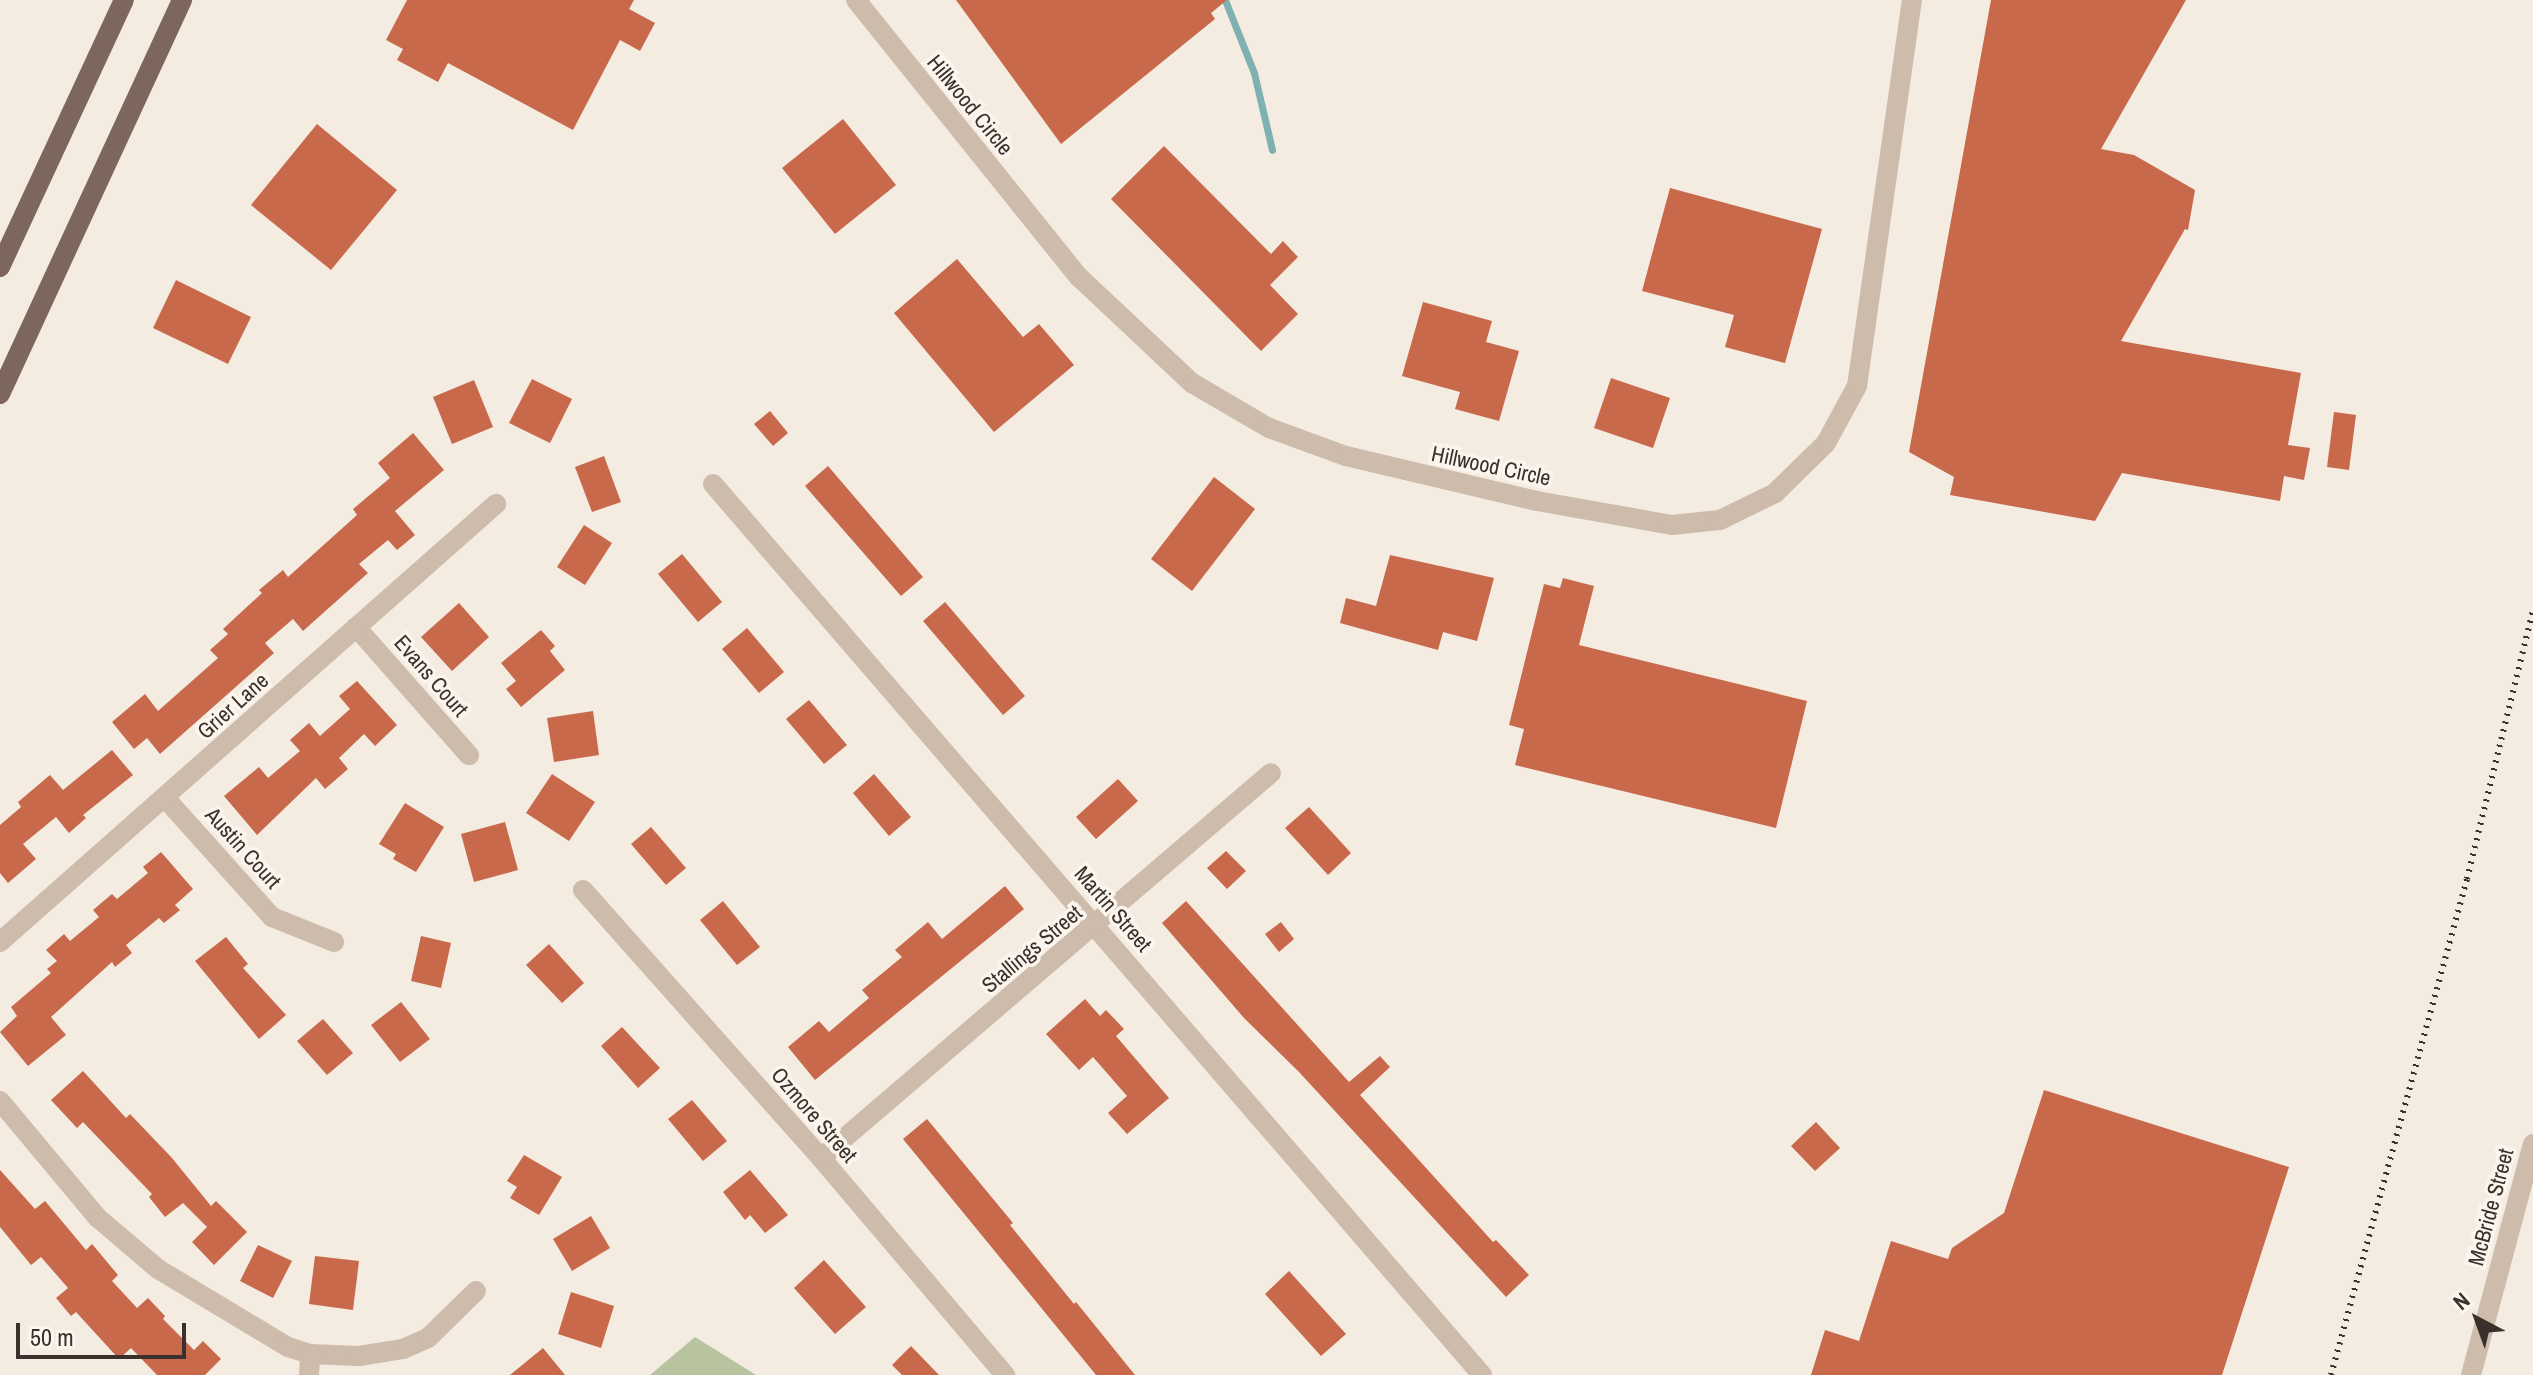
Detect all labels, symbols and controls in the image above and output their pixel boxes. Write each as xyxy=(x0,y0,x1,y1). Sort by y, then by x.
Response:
street label: Hillwood Circle xyxy=(922,50,1018,160)
street label: Hillwood Circle xyxy=(1429,440,1553,492)
street label: Evans Court xyxy=(388,630,474,722)
street label: Grier Lane xyxy=(192,667,274,745)
street label: Austin Court xyxy=(200,802,286,894)
street label: Martin Street xyxy=(1069,861,1157,957)
street label: Stallings Street xyxy=(977,900,1087,998)
street label: Ozmore Street xyxy=(766,1062,862,1168)
street label: McBride Street xyxy=(2463,1145,2519,1269)
north arrow xyxy=(2437,1279,2517,1359)
text: N xyxy=(2446,1285,2476,1316)
scale bar xyxy=(20,1307,190,1357)
text: 50 m xyxy=(30,1321,74,1353)

